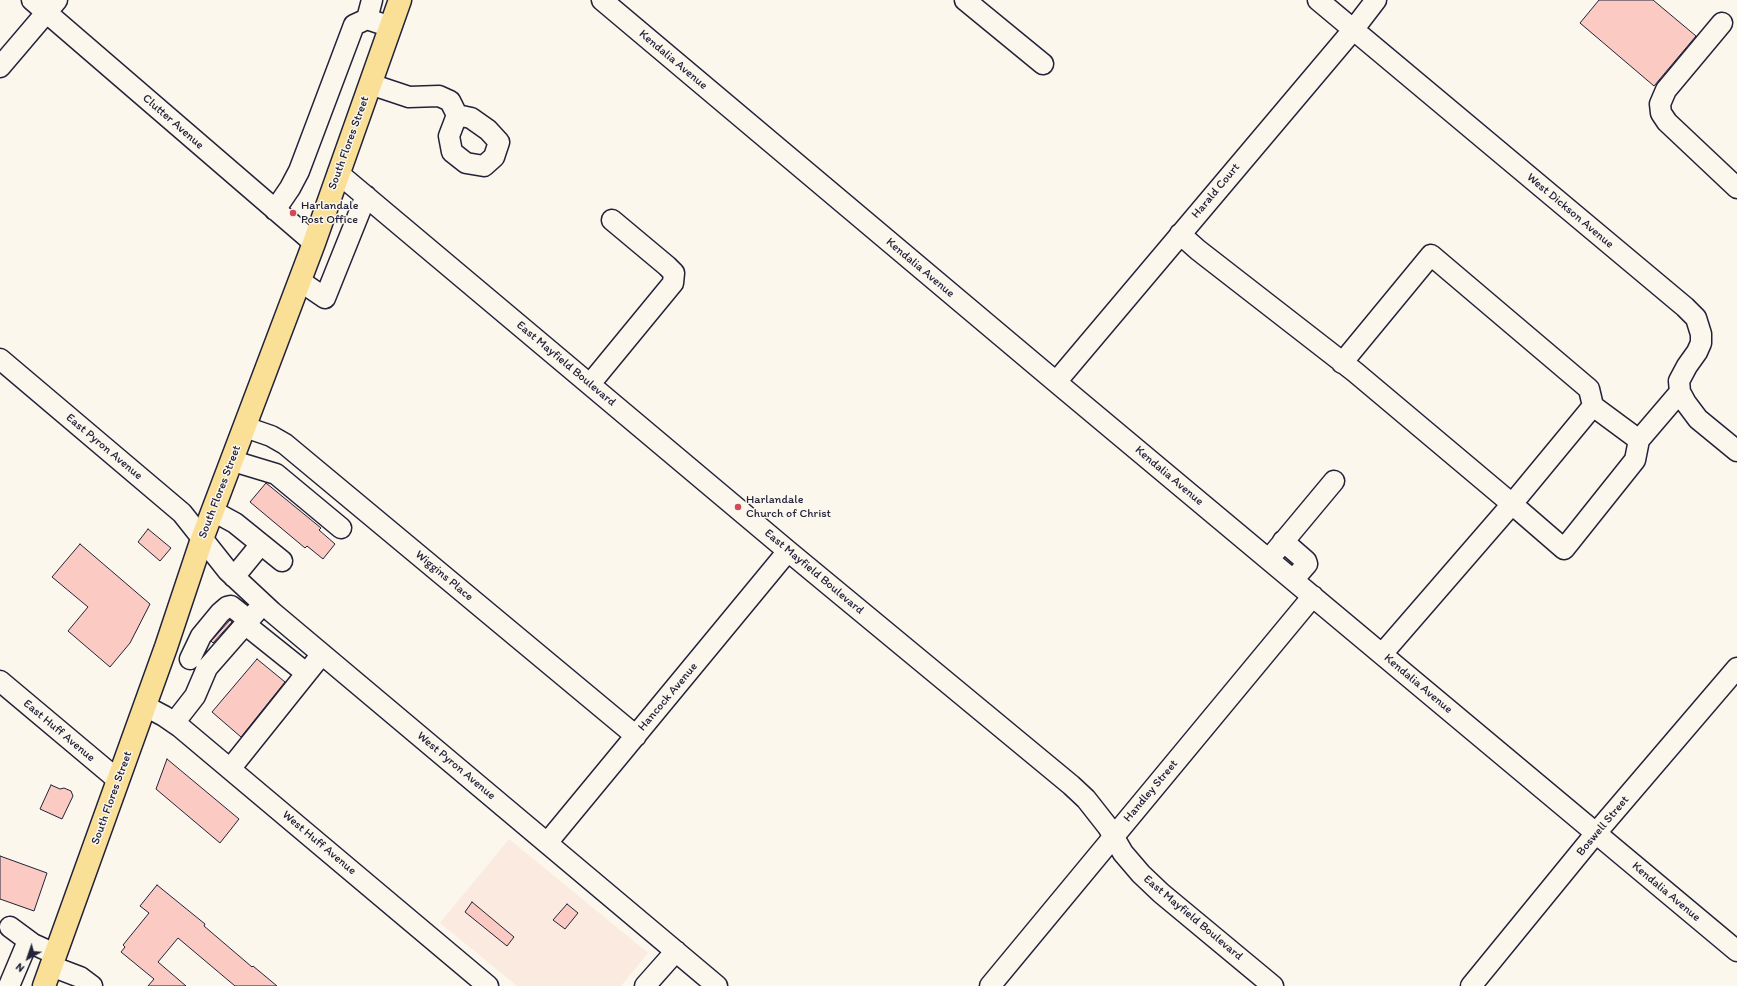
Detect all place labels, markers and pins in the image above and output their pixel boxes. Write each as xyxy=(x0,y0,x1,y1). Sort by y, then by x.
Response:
place label: Harlandale Post Office xyxy=(301,199,358,227)
marker: Harlandale Post Office xyxy=(288,208,298,218)
place label: Harlandale Church of Christ xyxy=(746,493,831,521)
marker: Harlandale Church of Christ xyxy=(733,502,743,512)

